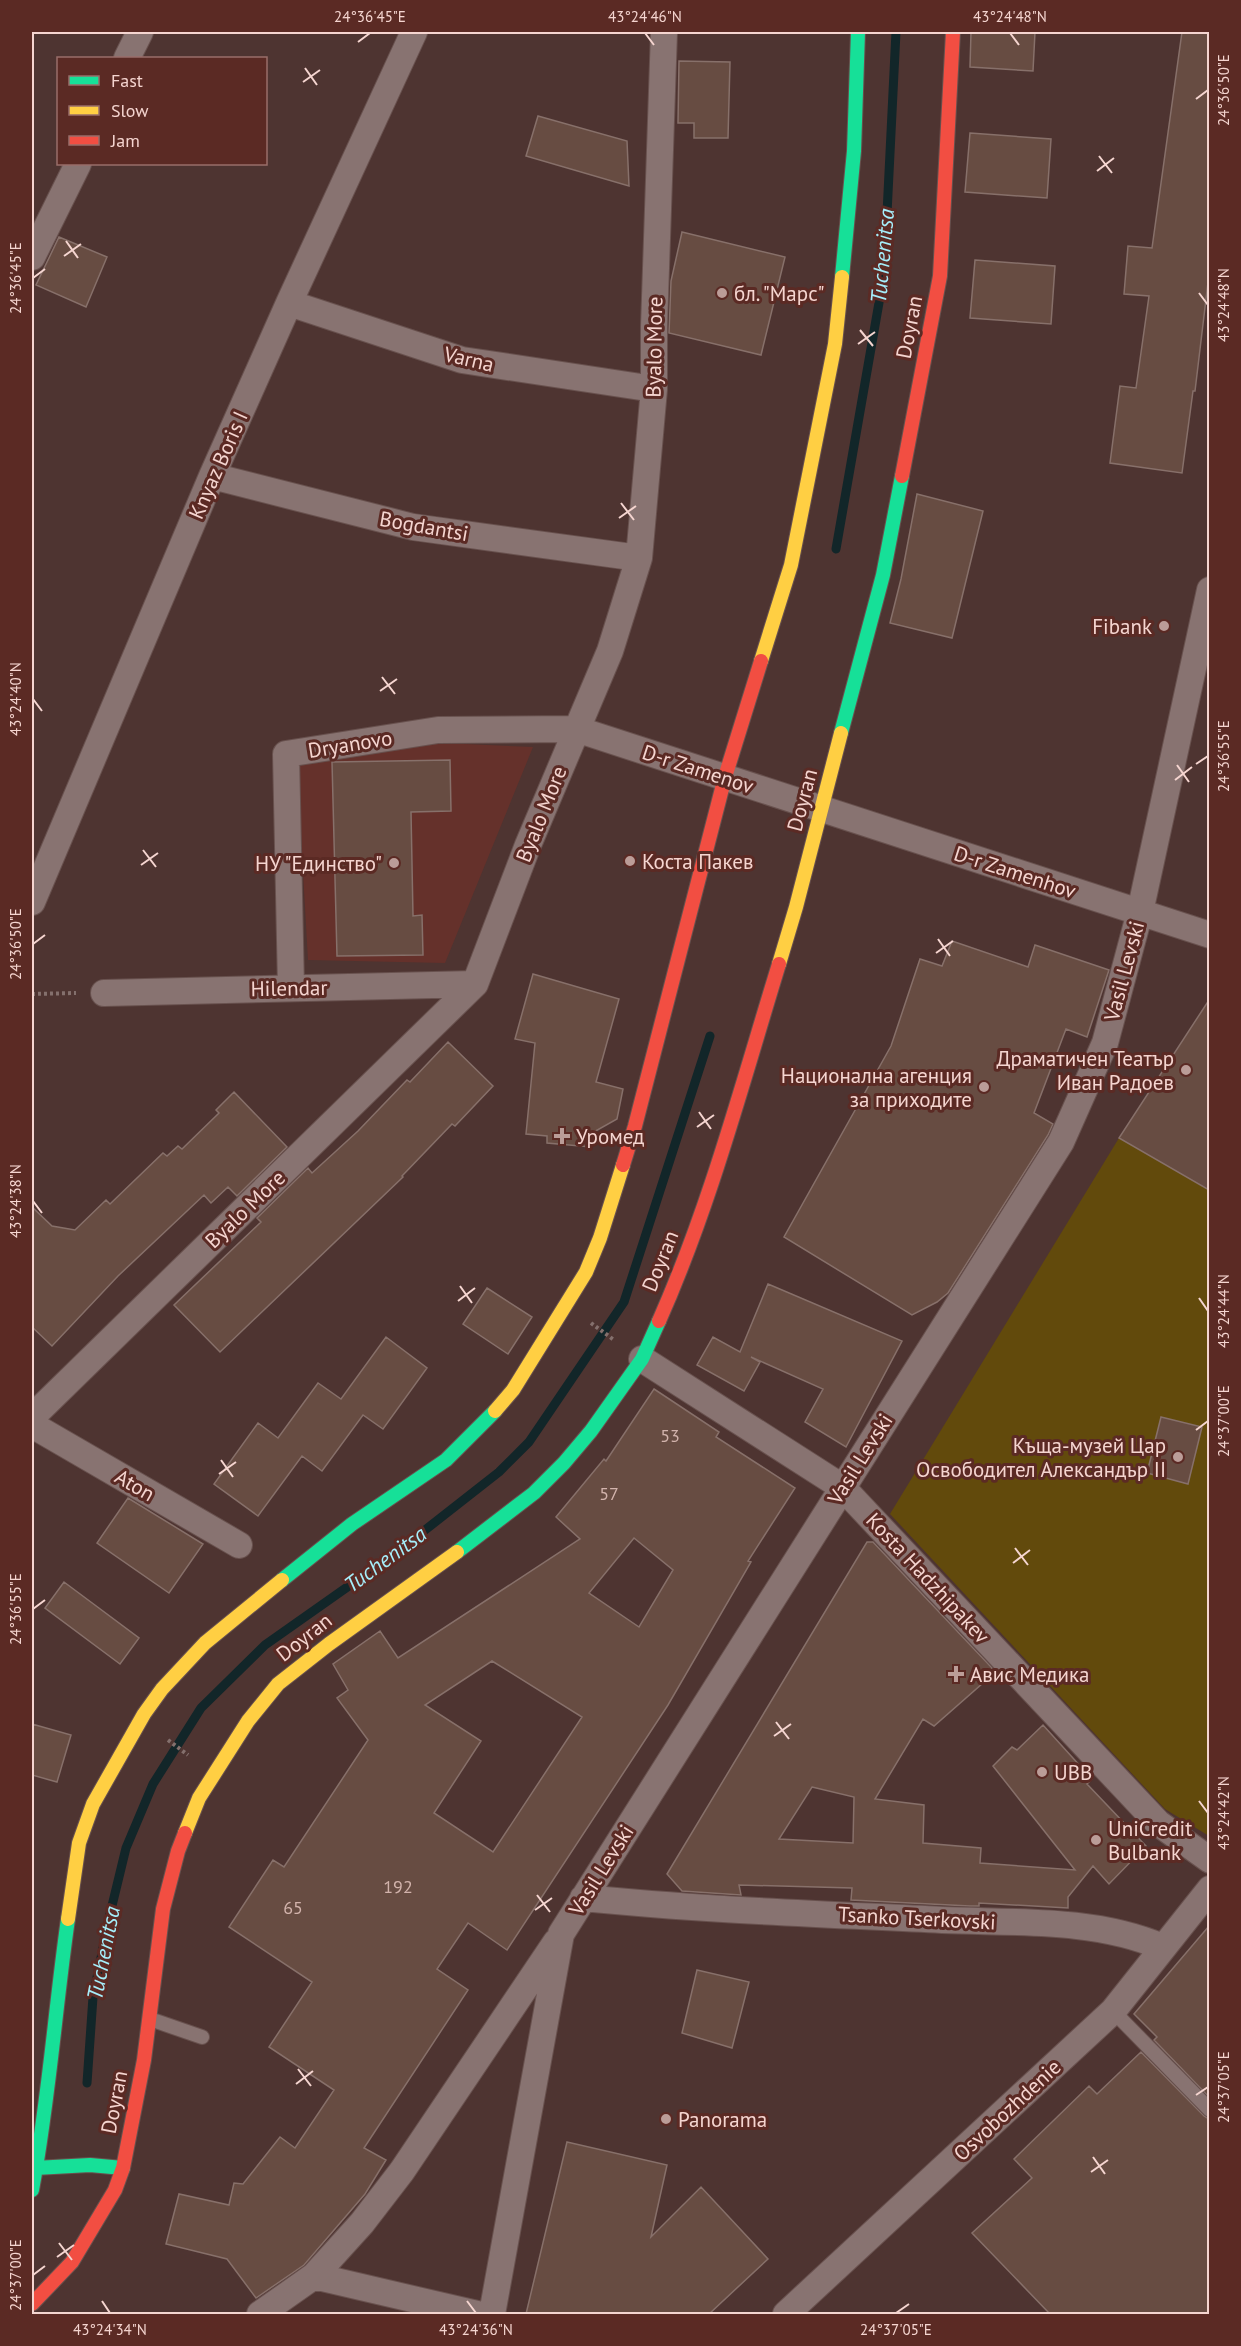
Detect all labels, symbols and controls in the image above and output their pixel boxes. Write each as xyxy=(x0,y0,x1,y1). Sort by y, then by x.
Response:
text: 24°36'45"E xyxy=(334,7,406,26)
text: 43°24'46"N xyxy=(608,7,682,26)
text: 43°24'48"N xyxy=(973,7,1047,26)
text: 24°36'50"E xyxy=(1214,54,1233,126)
legend xyxy=(57,57,267,165)
text: Fast xyxy=(111,69,143,92)
text: Slow xyxy=(111,99,149,122)
text: Jam xyxy=(110,129,140,152)
water label: Tuchenitsa xyxy=(864,207,900,305)
text: 24°36'45"E xyxy=(6,242,25,314)
text: 43°24'48"N xyxy=(1214,268,1233,342)
place label: бл. "Марс" xyxy=(734,280,824,307)
marker: бл. "Марс" xyxy=(715,286,729,300)
street label: Doyran xyxy=(890,293,928,361)
street label: Byalo More xyxy=(640,296,668,398)
street label: Varna xyxy=(440,340,497,378)
street label: Knyaz Boris I xyxy=(182,407,254,523)
street label: Bogdantsi xyxy=(378,505,470,547)
place label: Fibank xyxy=(1092,613,1152,640)
marker: Fibank xyxy=(1157,619,1171,633)
text: 43°24'40"N xyxy=(6,662,25,736)
text: 24°36'55"E xyxy=(1214,720,1233,792)
street label: Dryanovo xyxy=(306,724,394,764)
street label: D-r Zamenov xyxy=(639,738,757,800)
street label: Byalo More xyxy=(510,762,572,866)
street label: Doyran xyxy=(781,766,823,834)
street label: D-r Zamenhov xyxy=(951,840,1079,904)
place label: Коста Пакев xyxy=(642,848,753,875)
place label: НУ "Единство" xyxy=(255,850,382,877)
marker: Коста Пакев xyxy=(623,854,637,868)
marker: НУ "Единство" xyxy=(387,856,401,870)
text: 24°36'50"E xyxy=(6,908,25,980)
street label: Vasil Levski xyxy=(1098,918,1150,1025)
street label: Hilendar xyxy=(250,974,328,1002)
place label: Драматичен Театър Иван Радоев xyxy=(997,1045,1174,1096)
place label: Национална агенция за приходите xyxy=(781,1062,972,1113)
marker: Драматичен Театър Иван Радоев xyxy=(1179,1063,1193,1077)
marker: Национална агенция за приходите xyxy=(977,1080,991,1094)
place label: Уромед xyxy=(576,1123,644,1150)
marker: Уромед xyxy=(553,1127,571,1145)
text: 43°24'38"N xyxy=(6,1164,25,1238)
street label: Byalo More xyxy=(199,1164,291,1254)
street label: Doyran xyxy=(636,1226,684,1296)
text: 43°24'44"N xyxy=(1214,1274,1233,1348)
text: 24°37'00"E xyxy=(1214,1385,1233,1457)
street label: Vasil Levski xyxy=(821,1409,898,1510)
house number: 53 xyxy=(660,1424,680,1447)
place label: Къща-музей Цар Освободител Александър II xyxy=(916,1432,1166,1483)
marker: Къща-музей Цар Освободител Александър II xyxy=(1171,1450,1185,1464)
street label: Aton xyxy=(110,1463,160,1507)
house number: 57 xyxy=(599,1482,619,1505)
street label: Kosta Hadzhipakev xyxy=(860,1507,996,1649)
water label: Tuchenitsa xyxy=(338,1520,432,1598)
text: 24°36'55"E xyxy=(6,1573,25,1645)
street label: Doyran xyxy=(271,1607,337,1667)
place label: Авис Медика xyxy=(970,1661,1089,1688)
marker: Авис Медика xyxy=(947,1665,965,1683)
place label: UBB xyxy=(1054,1759,1092,1786)
marker: UBB xyxy=(1035,1765,1049,1779)
text: 43°24'42"N xyxy=(1214,1776,1233,1850)
place label: UniCredit Bulbank xyxy=(1108,1815,1192,1866)
street label: Vasil Levski xyxy=(562,1820,639,1921)
marker: UniCredit Bulbank xyxy=(1089,1833,1103,1847)
house number: 192 xyxy=(383,1875,413,1898)
house number: 65 xyxy=(283,1896,303,1919)
street label: Tsanko Tserkovski xyxy=(838,1900,996,1936)
water label: Tuchenitsa xyxy=(80,1903,126,2002)
text: 24°37'05"E xyxy=(1214,2051,1233,2123)
street label: Osvobozhdenie xyxy=(948,2053,1066,2167)
street label: Doyran xyxy=(95,2068,133,2136)
place label: Panorama xyxy=(678,2106,767,2133)
marker: Panorama xyxy=(659,2112,673,2126)
text: 24°37'00"E xyxy=(6,2239,25,2311)
text: 43°24'34"N xyxy=(73,2320,147,2339)
text: 43°24'36"N xyxy=(439,2320,513,2339)
text: 24°37'05"E xyxy=(860,2320,932,2339)

